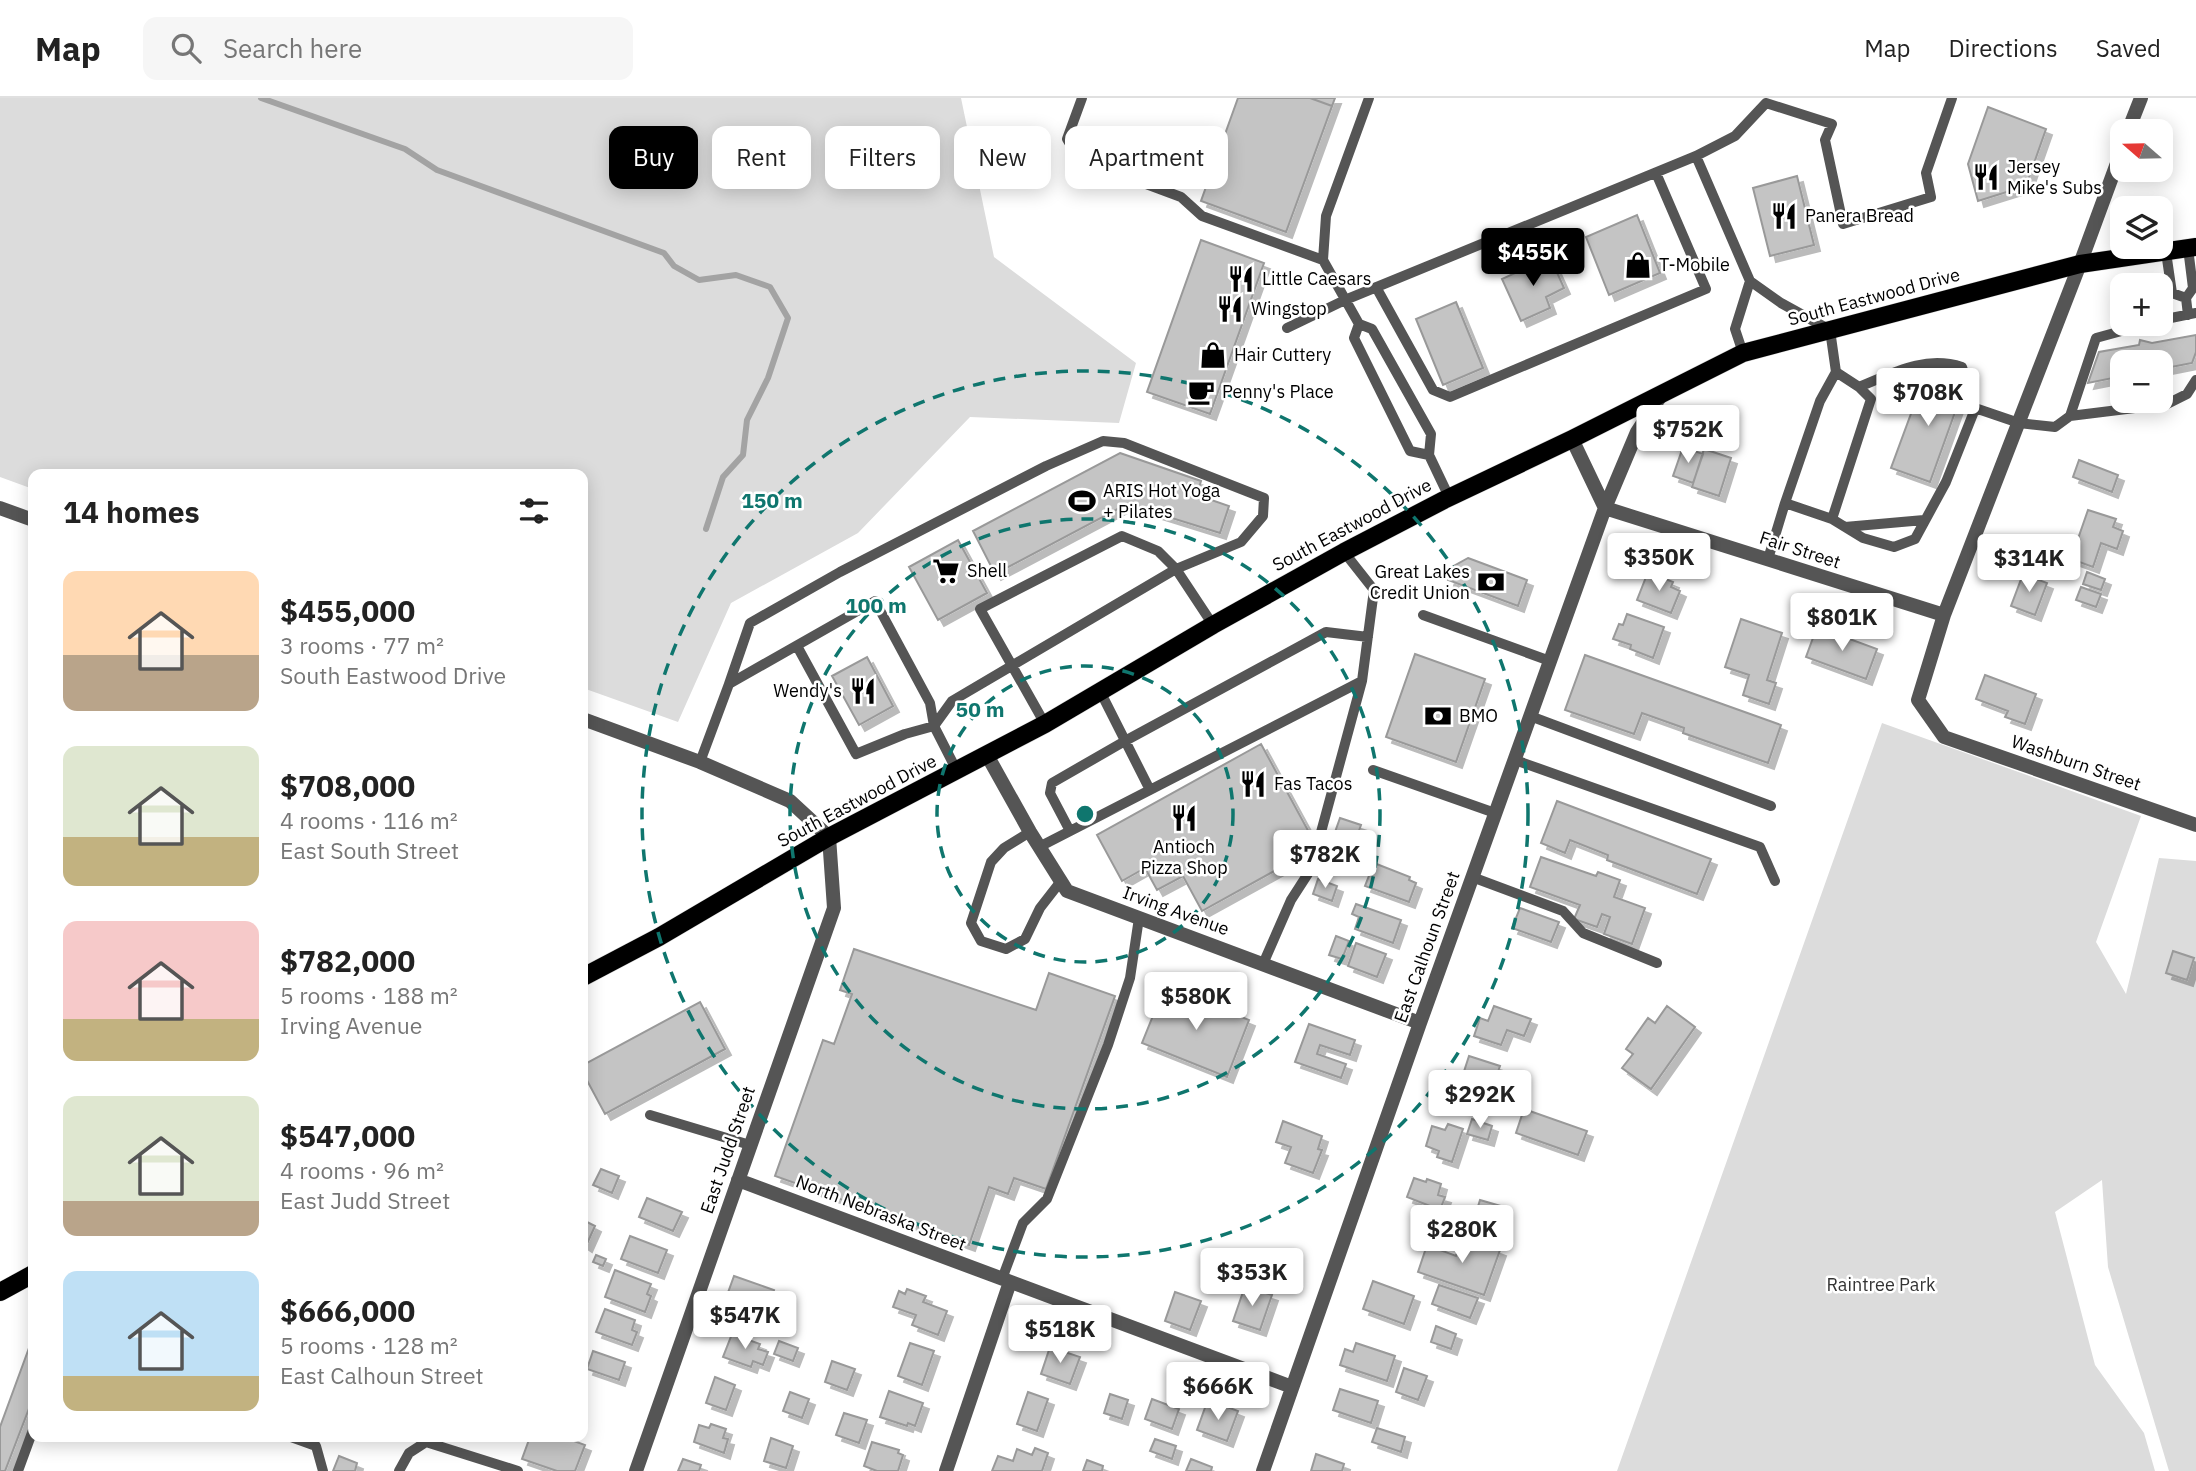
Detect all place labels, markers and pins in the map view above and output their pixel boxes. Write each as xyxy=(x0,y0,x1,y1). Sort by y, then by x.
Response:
place label: Jersey Mike's Subs xyxy=(2007,155,2102,199)
restaurant icon: Jersey Mike's Subs xyxy=(1971,162,2001,192)
restaurant icon: Panera Bread xyxy=(1769,201,1799,231)
place label: Panera Bread xyxy=(1805,204,1914,227)
pin: $455K xyxy=(1484,228,1582,288)
shop icon: T-Mobile xyxy=(1623,250,1653,280)
place label: T-Mobile xyxy=(1659,253,1730,276)
restaurant icon: Little Caesars xyxy=(1226,264,1256,294)
place label: Little Caesars xyxy=(1262,267,1371,290)
restaurant icon: Wingstop xyxy=(1215,294,1245,324)
place label: Wingstop xyxy=(1251,297,1327,320)
shop icon: Hair Cuttery xyxy=(1198,340,1228,370)
place label: Hair Cuttery xyxy=(1234,343,1331,366)
pin: $708K xyxy=(1879,368,1977,428)
cafe icon: Penny's Place xyxy=(1186,377,1216,407)
place label: Penny's Place xyxy=(1222,380,1334,403)
pin: $752K xyxy=(1639,406,1737,465)
place label: ARIS Hot Yoga + Pilates xyxy=(1103,479,1221,523)
sports icon: ARIS Hot Yoga + Pilates xyxy=(1067,486,1097,516)
pin: $350K xyxy=(1610,533,1708,593)
pin: $314K xyxy=(1980,534,2078,594)
supermarket icon: Shell xyxy=(931,556,961,586)
place label: Shell xyxy=(967,559,1007,582)
place label: Great Lakes Credit Union xyxy=(1370,560,1470,604)
bank icon: Great Lakes Credit Union xyxy=(1476,567,1506,597)
pin: $801K xyxy=(1793,594,1891,653)
restaurant icon: Wendy's xyxy=(848,676,878,706)
place label: Wendy's xyxy=(773,679,842,702)
bank icon: BMO xyxy=(1423,701,1453,731)
place label: BMO xyxy=(1459,704,1498,727)
restaurant icon: Fas Tacos xyxy=(1238,769,1268,799)
place label: Fas Tacos xyxy=(1274,772,1352,795)
centre of rings xyxy=(1073,802,1097,826)
restaurant icon: Antioch Pizza Shop xyxy=(1169,803,1199,833)
pin: $782K xyxy=(1276,830,1374,890)
place label: Antioch Pizza Shop xyxy=(1140,835,1228,879)
pin: $580K xyxy=(1147,972,1245,1032)
pin: $292K xyxy=(1431,1070,1529,1130)
pin: $280K xyxy=(1413,1206,1511,1265)
pin: $353K xyxy=(1203,1248,1301,1308)
pin: $547K xyxy=(696,1292,794,1351)
pin: $518K xyxy=(1011,1306,1109,1365)
pin: $666K xyxy=(1169,1362,1267,1422)

